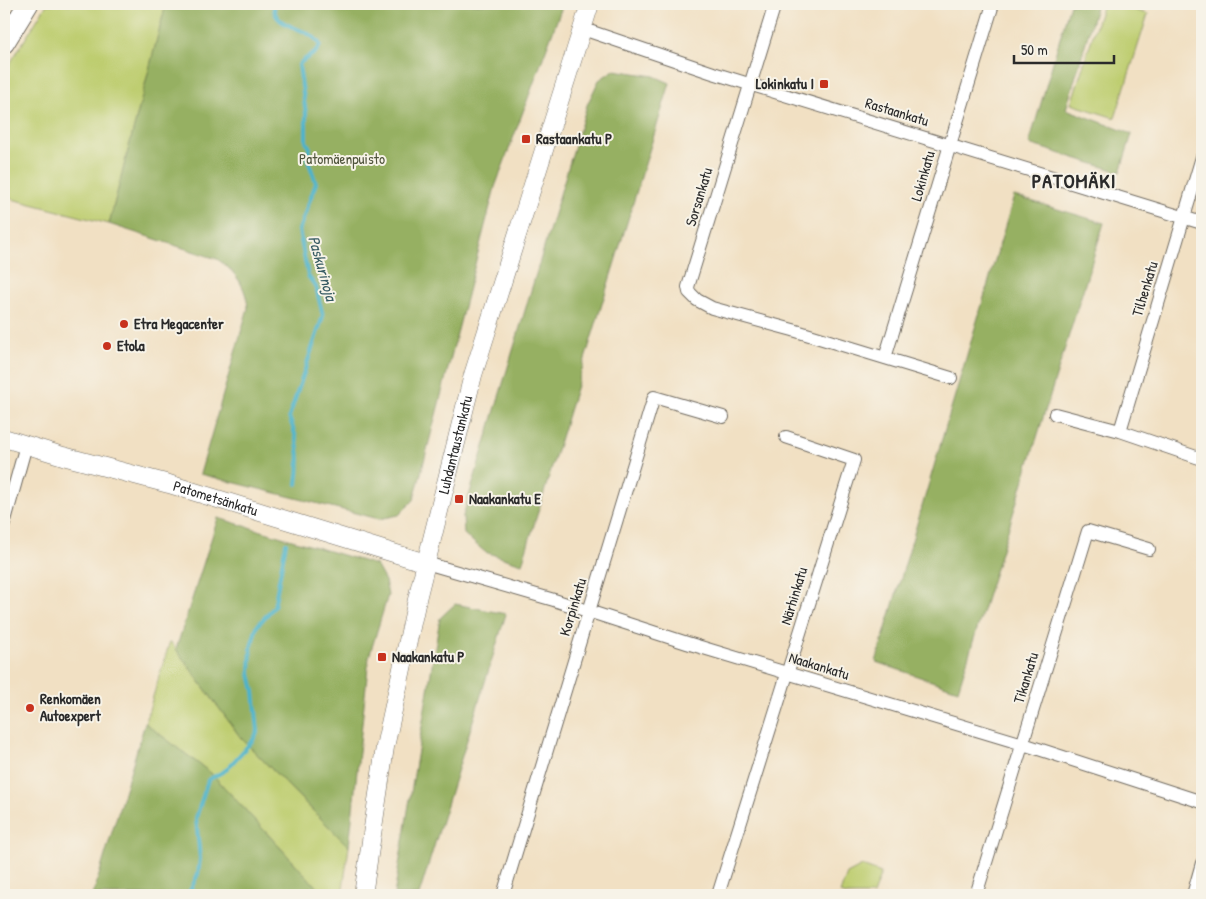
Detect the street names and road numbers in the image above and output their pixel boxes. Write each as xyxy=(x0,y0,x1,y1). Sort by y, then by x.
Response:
street label: Rastaankatu xyxy=(863,92,932,131)
street label: Lokinkatu xyxy=(905,148,940,203)
street label: Sorsankatu xyxy=(680,165,717,229)
street label: Tilhenkatu xyxy=(1126,259,1163,319)
street label: Luhdantaustankatu xyxy=(433,393,477,496)
street label: Patometsänkatu xyxy=(171,475,261,521)
street label: Närhinkatu xyxy=(775,564,812,627)
street label: Korpinkatu xyxy=(554,575,591,638)
street label: Naakankatu xyxy=(786,646,852,685)
street label: Tikankatu xyxy=(1008,650,1043,706)

